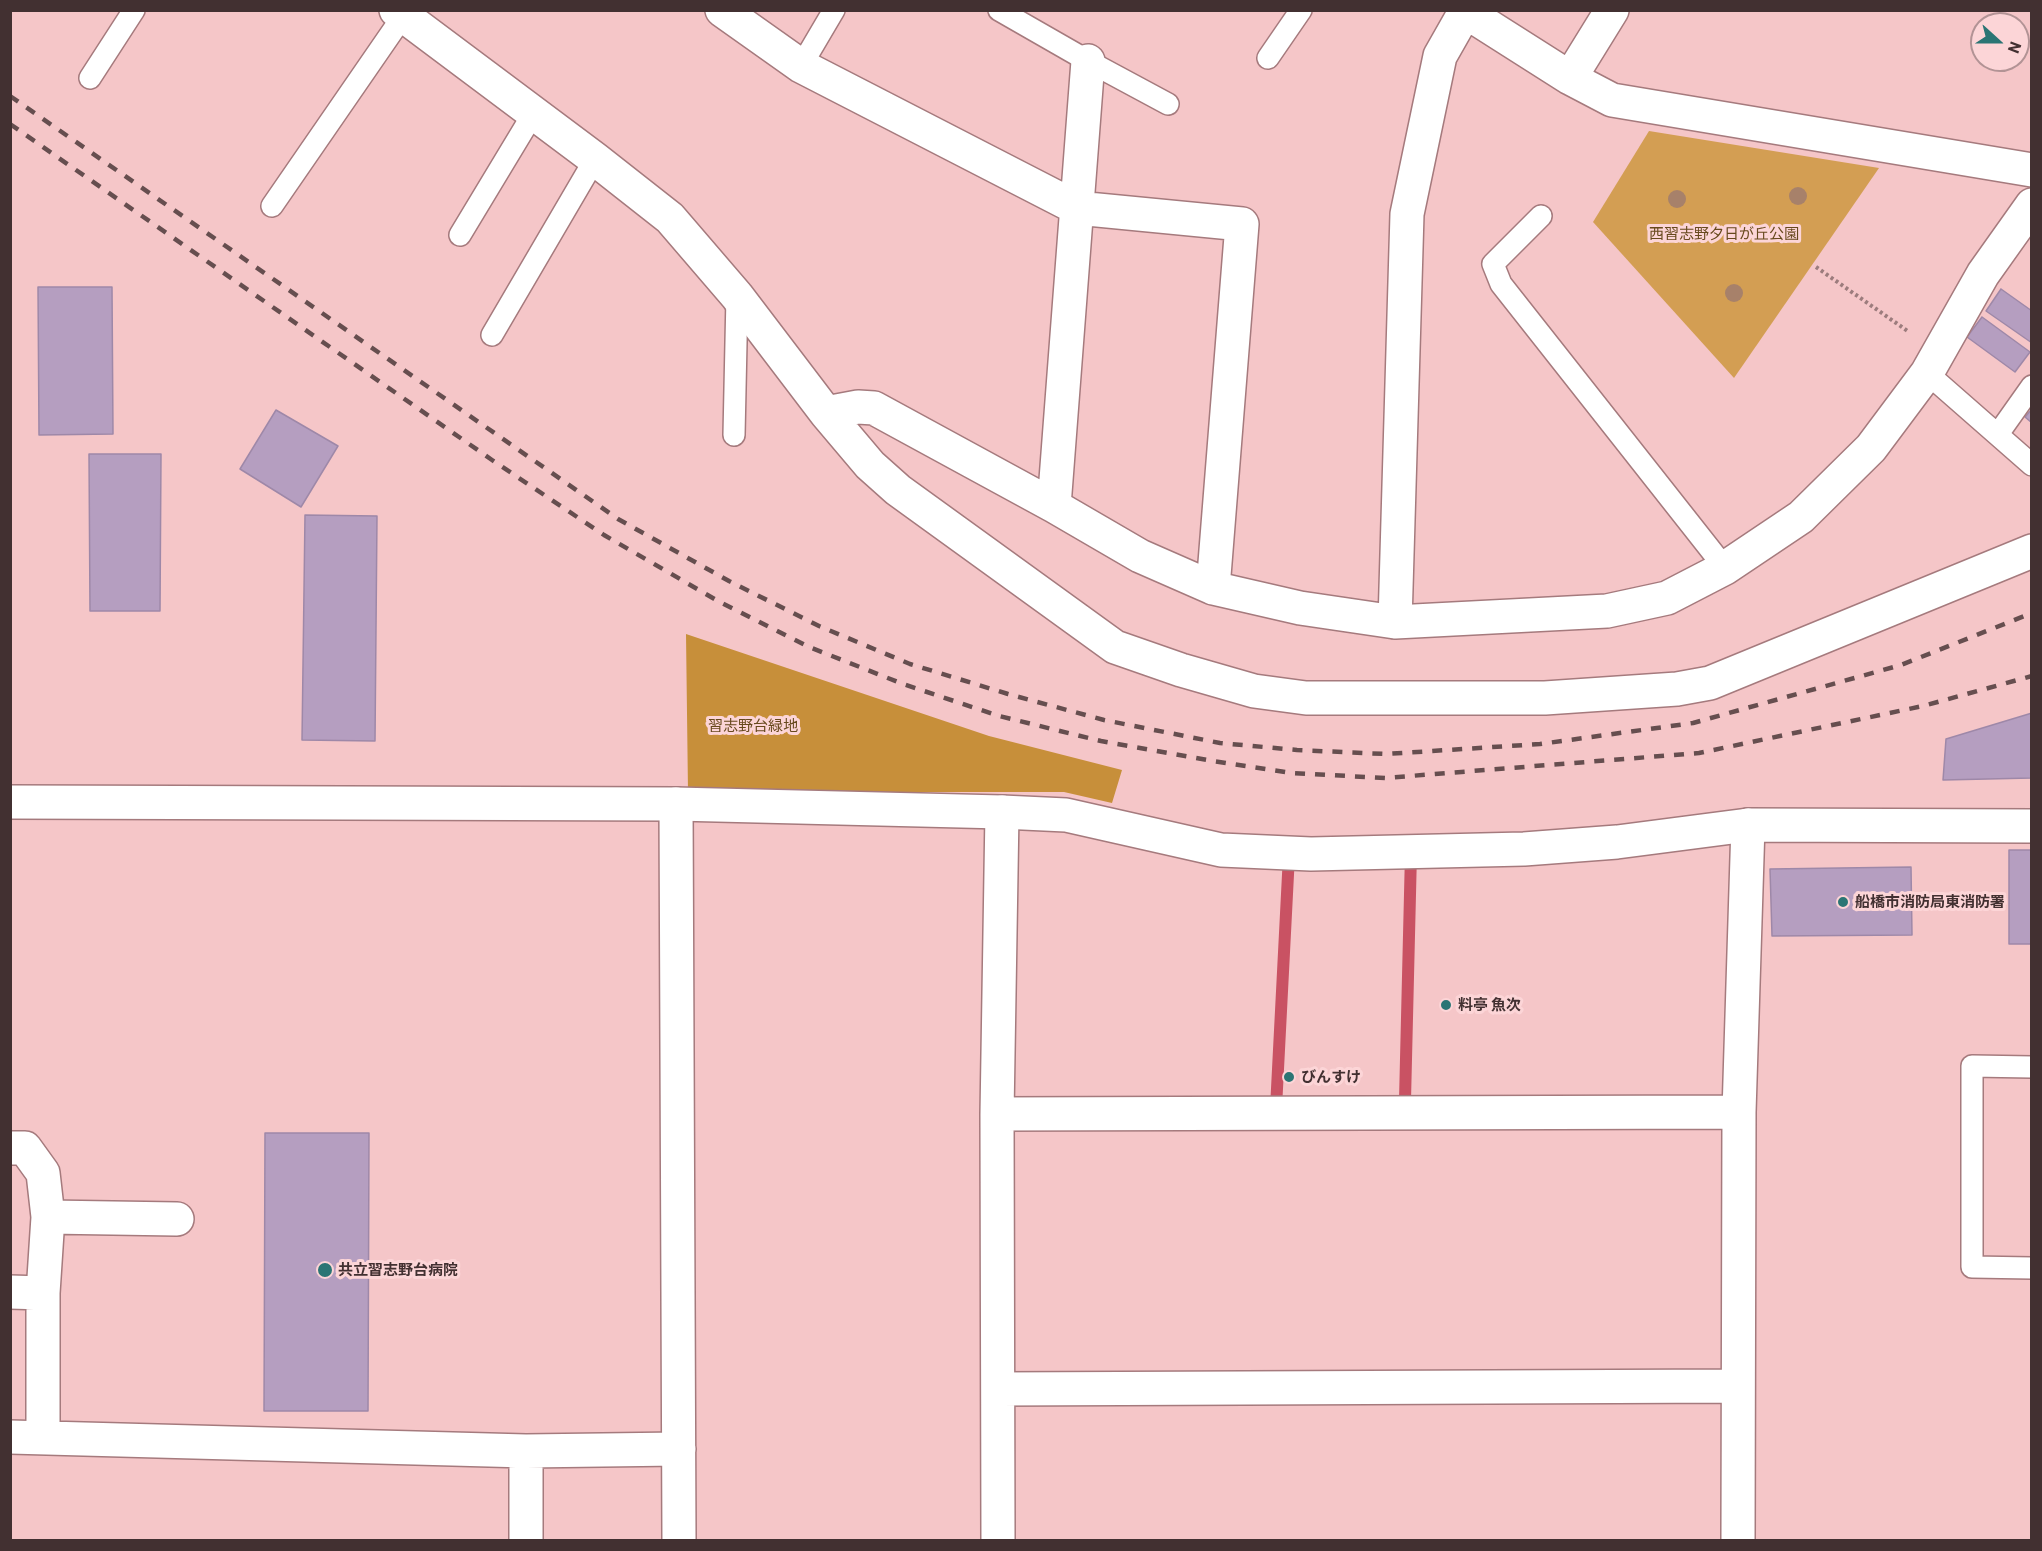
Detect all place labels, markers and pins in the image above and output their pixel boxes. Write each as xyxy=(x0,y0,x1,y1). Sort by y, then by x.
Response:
place label: 船橋市消防局東消防署 xyxy=(1855,893,2005,911)
marker: 船橋市消防局東消防署 xyxy=(1836,895,1850,909)
place label: 料亭 魚次 xyxy=(1458,996,1521,1014)
marker: 料亭 魚次 xyxy=(1439,998,1453,1012)
place label: びんすけ xyxy=(1301,1068,1361,1086)
marker: びんすけ xyxy=(1282,1070,1296,1084)
marker: 共立習志野台病院 xyxy=(316,1261,334,1279)
place label: 共立習志野台病院 xyxy=(338,1261,458,1279)

